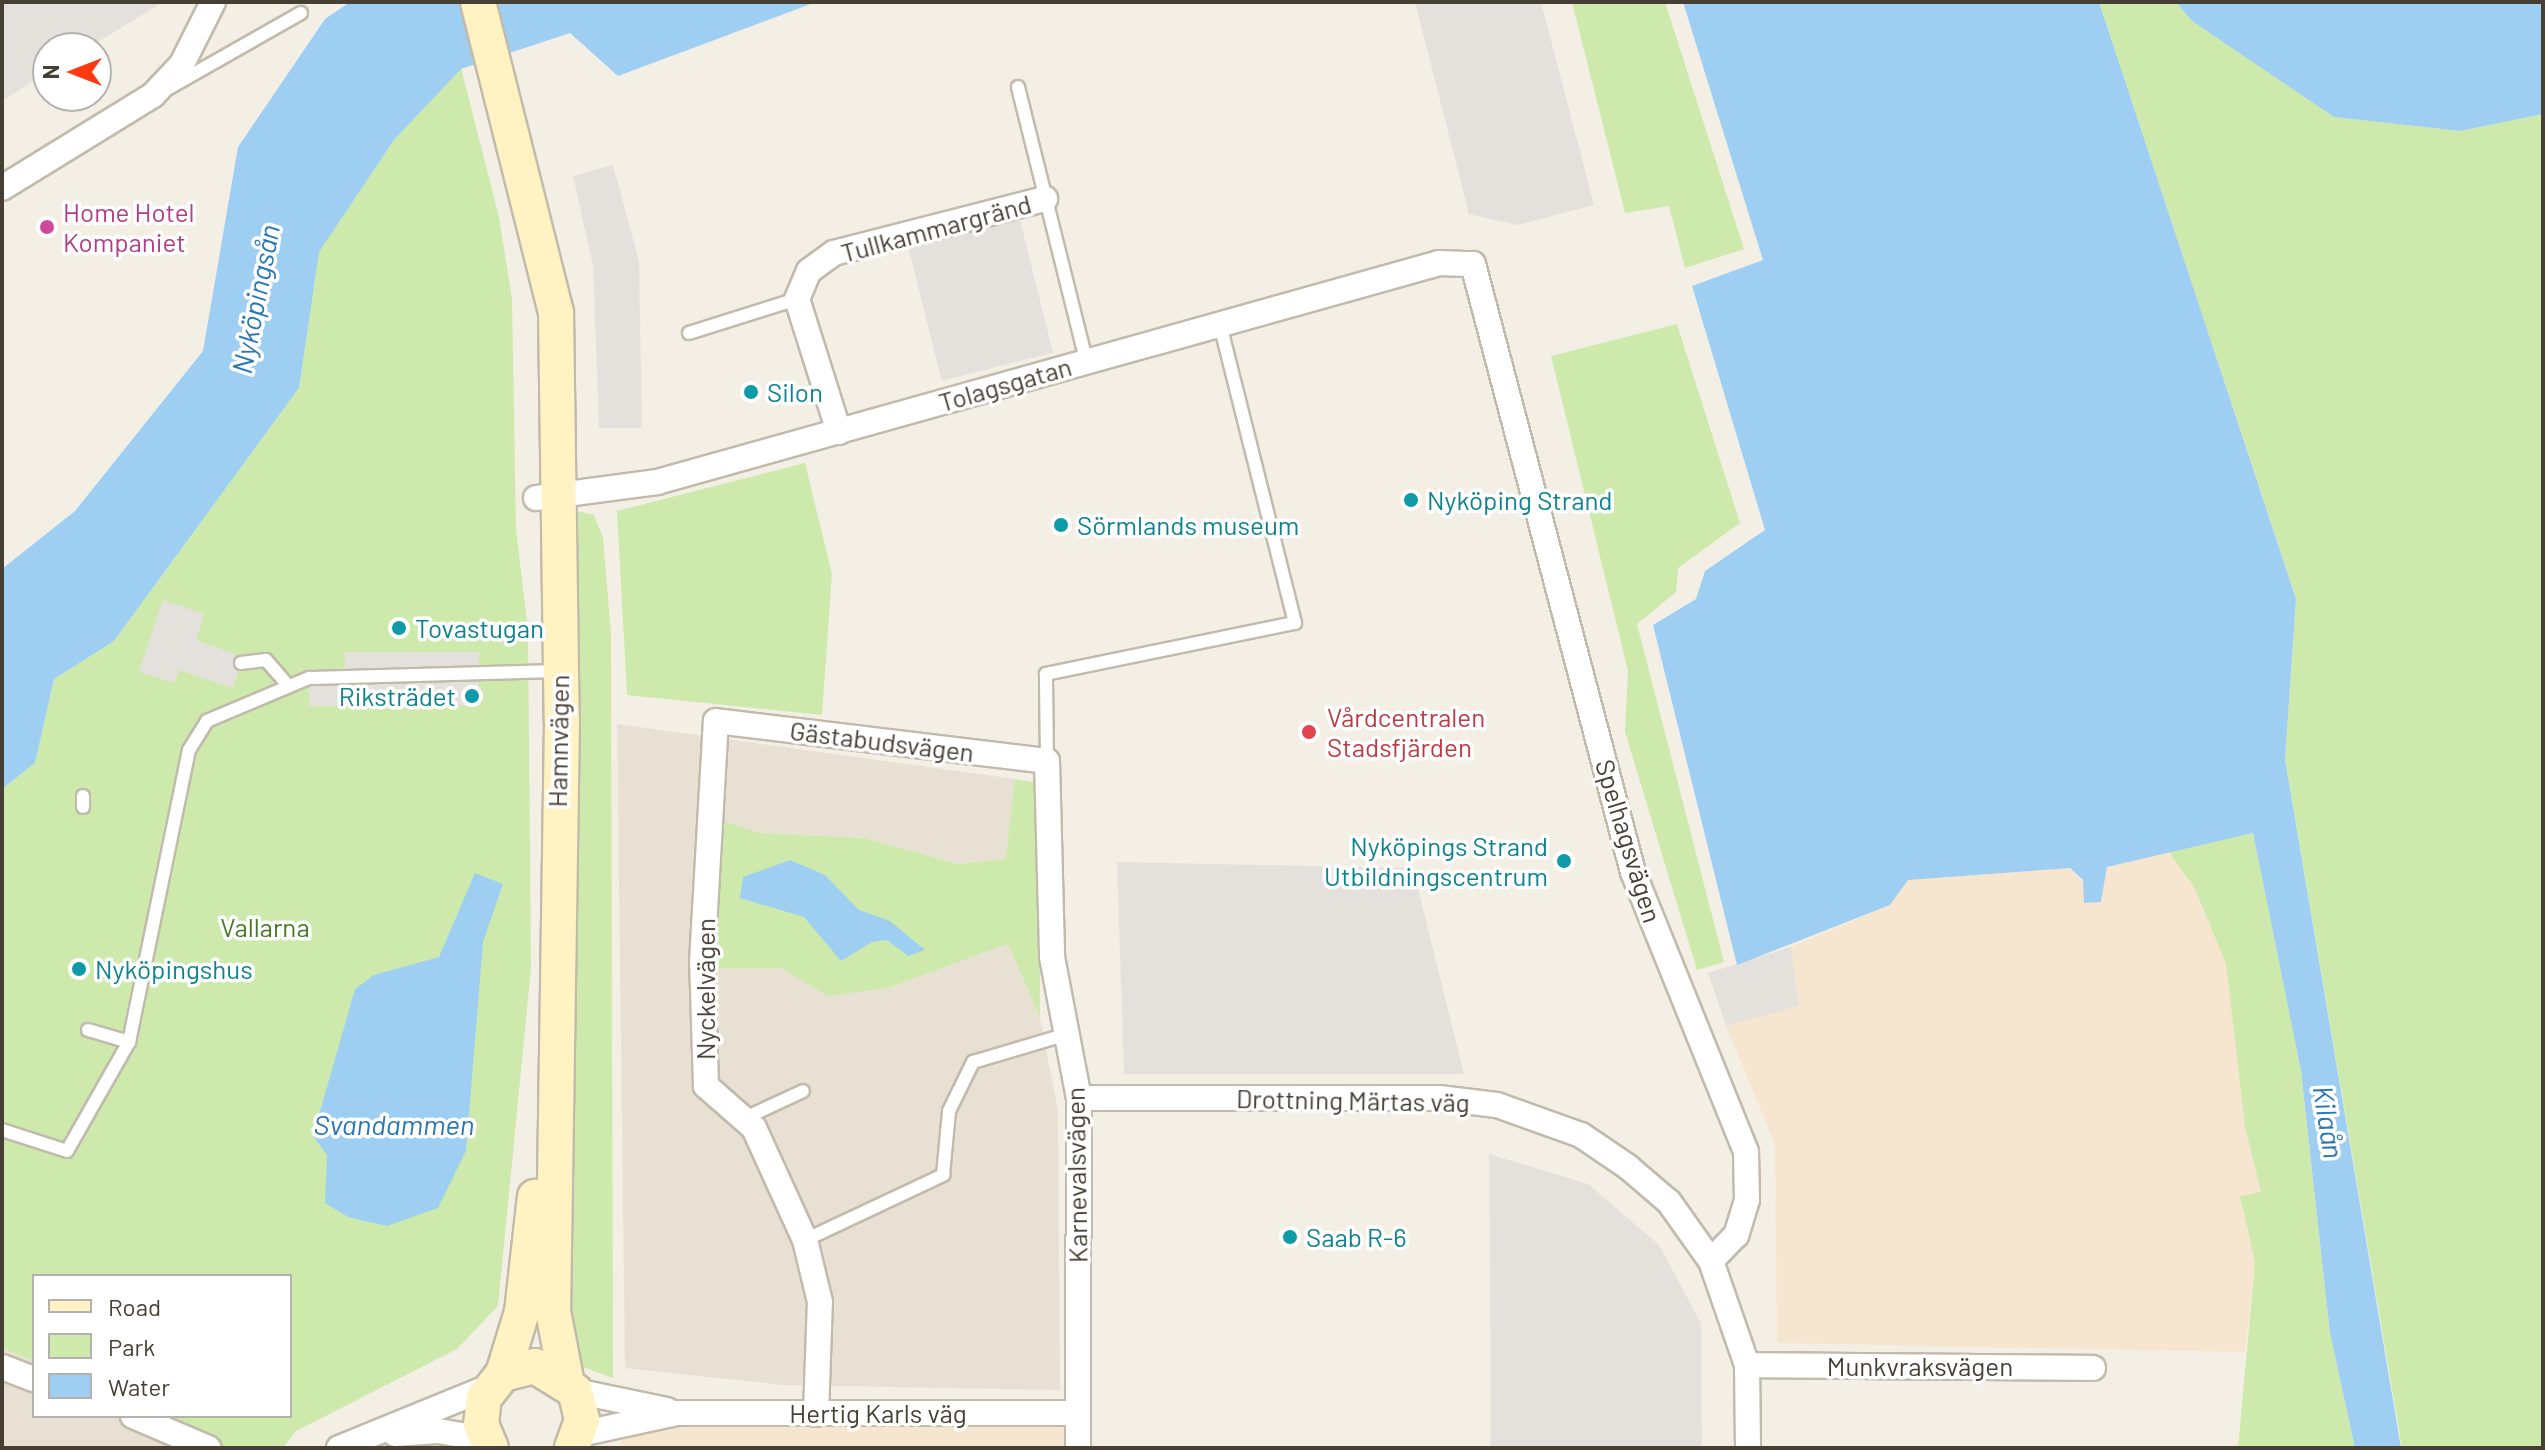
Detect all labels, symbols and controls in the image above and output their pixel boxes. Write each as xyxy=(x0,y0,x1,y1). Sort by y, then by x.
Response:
north arrow xyxy=(32,32,112,112)
text: N xyxy=(37,65,63,79)
street label: Tullkammargränd xyxy=(837,188,1035,268)
place label: Home Hotel Kompaniet xyxy=(63,196,194,258)
marker: Home Hotel Kompaniet xyxy=(38,218,56,236)
water label: Nyköpingsån xyxy=(224,222,286,376)
street label: Tolagsgatan xyxy=(935,350,1075,418)
place label: Silon xyxy=(767,376,823,408)
marker: Silon xyxy=(742,383,760,401)
place label: Nyköping Strand xyxy=(1427,484,1613,516)
marker: Nyköping Strand xyxy=(1402,491,1420,509)
place label: Sörmlands museum xyxy=(1077,509,1299,541)
marker: Sörmlands museum xyxy=(1052,516,1070,534)
place label: Tovastugan xyxy=(415,612,544,644)
marker: Tovastugan xyxy=(390,619,408,637)
street label: Hamnvägen xyxy=(541,674,575,808)
place label: Riksträdet xyxy=(339,680,456,712)
marker: Riksträdet xyxy=(463,687,481,705)
place label: Vårdcentralen Stadsfjärden xyxy=(1327,701,1485,762)
street label: Gästabudsvägen xyxy=(788,714,976,768)
marker: Vårdcentralen Stadsfjärden xyxy=(1298,721,1320,743)
street label: Spelhagsvägen xyxy=(1589,756,1669,926)
place label: Nyköpings Strand Utbildningscentrum xyxy=(1324,830,1548,892)
marker: Nyköpings Strand Utbildningscentrum xyxy=(1555,852,1573,870)
park label: Vallarna xyxy=(220,911,310,943)
street label: Nyckelvägen xyxy=(689,918,721,1060)
place label: Nyköpingshus xyxy=(95,953,253,985)
marker: Nyköpingshus xyxy=(70,960,88,978)
street label: Drottning Märtas väg xyxy=(1236,1082,1470,1118)
water label: Kilaån xyxy=(2307,1083,2351,1161)
street label: Karnevalsvägen xyxy=(1059,1087,1093,1263)
water label: Svandammen xyxy=(314,1107,474,1141)
place label: Saab R-6 xyxy=(1306,1221,1407,1253)
marker: Saab R-6 xyxy=(1281,1228,1299,1246)
legend xyxy=(32,1274,292,1418)
text: Road xyxy=(108,1292,161,1321)
text: Park xyxy=(108,1332,155,1361)
street label: Munkvraksvägen xyxy=(1827,1350,2013,1382)
text: Water xyxy=(108,1372,170,1401)
street label: Hertig Karls väg xyxy=(789,1397,967,1429)

